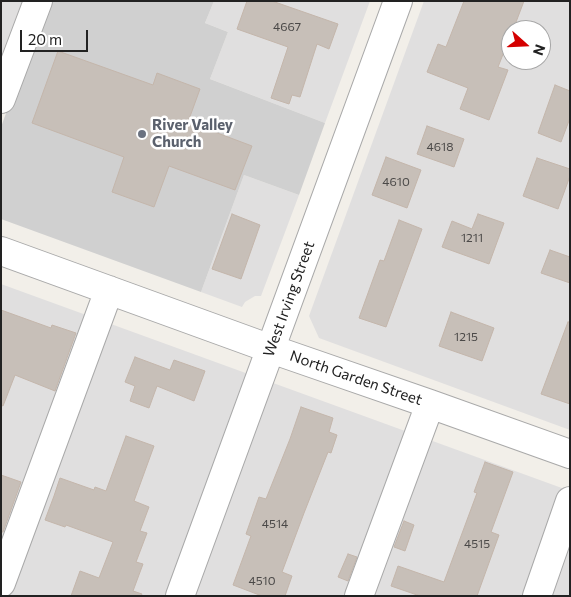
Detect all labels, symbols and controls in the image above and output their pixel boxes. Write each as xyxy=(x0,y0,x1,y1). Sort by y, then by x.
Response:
scale bar xyxy=(22,20,90,52)
house number: 4667 xyxy=(273,20,301,34)
north arrow xyxy=(501,20,551,70)
text: 20 m xyxy=(28,30,62,48)
text: N xyxy=(530,42,549,58)
place label: River Valley Church xyxy=(152,116,233,151)
marker: River Valley Church xyxy=(136,128,148,140)
house number: 4618 xyxy=(427,140,453,154)
house number: 4610 xyxy=(382,175,410,189)
house number: 1211 xyxy=(461,231,483,245)
street label: West Irving Street xyxy=(260,239,318,359)
house number: 1215 xyxy=(454,330,478,344)
street label: North Garden Street xyxy=(287,347,425,409)
house number: 4514 xyxy=(262,517,288,531)
house number: 4515 xyxy=(464,537,490,551)
house number: 4510 xyxy=(248,574,276,588)

